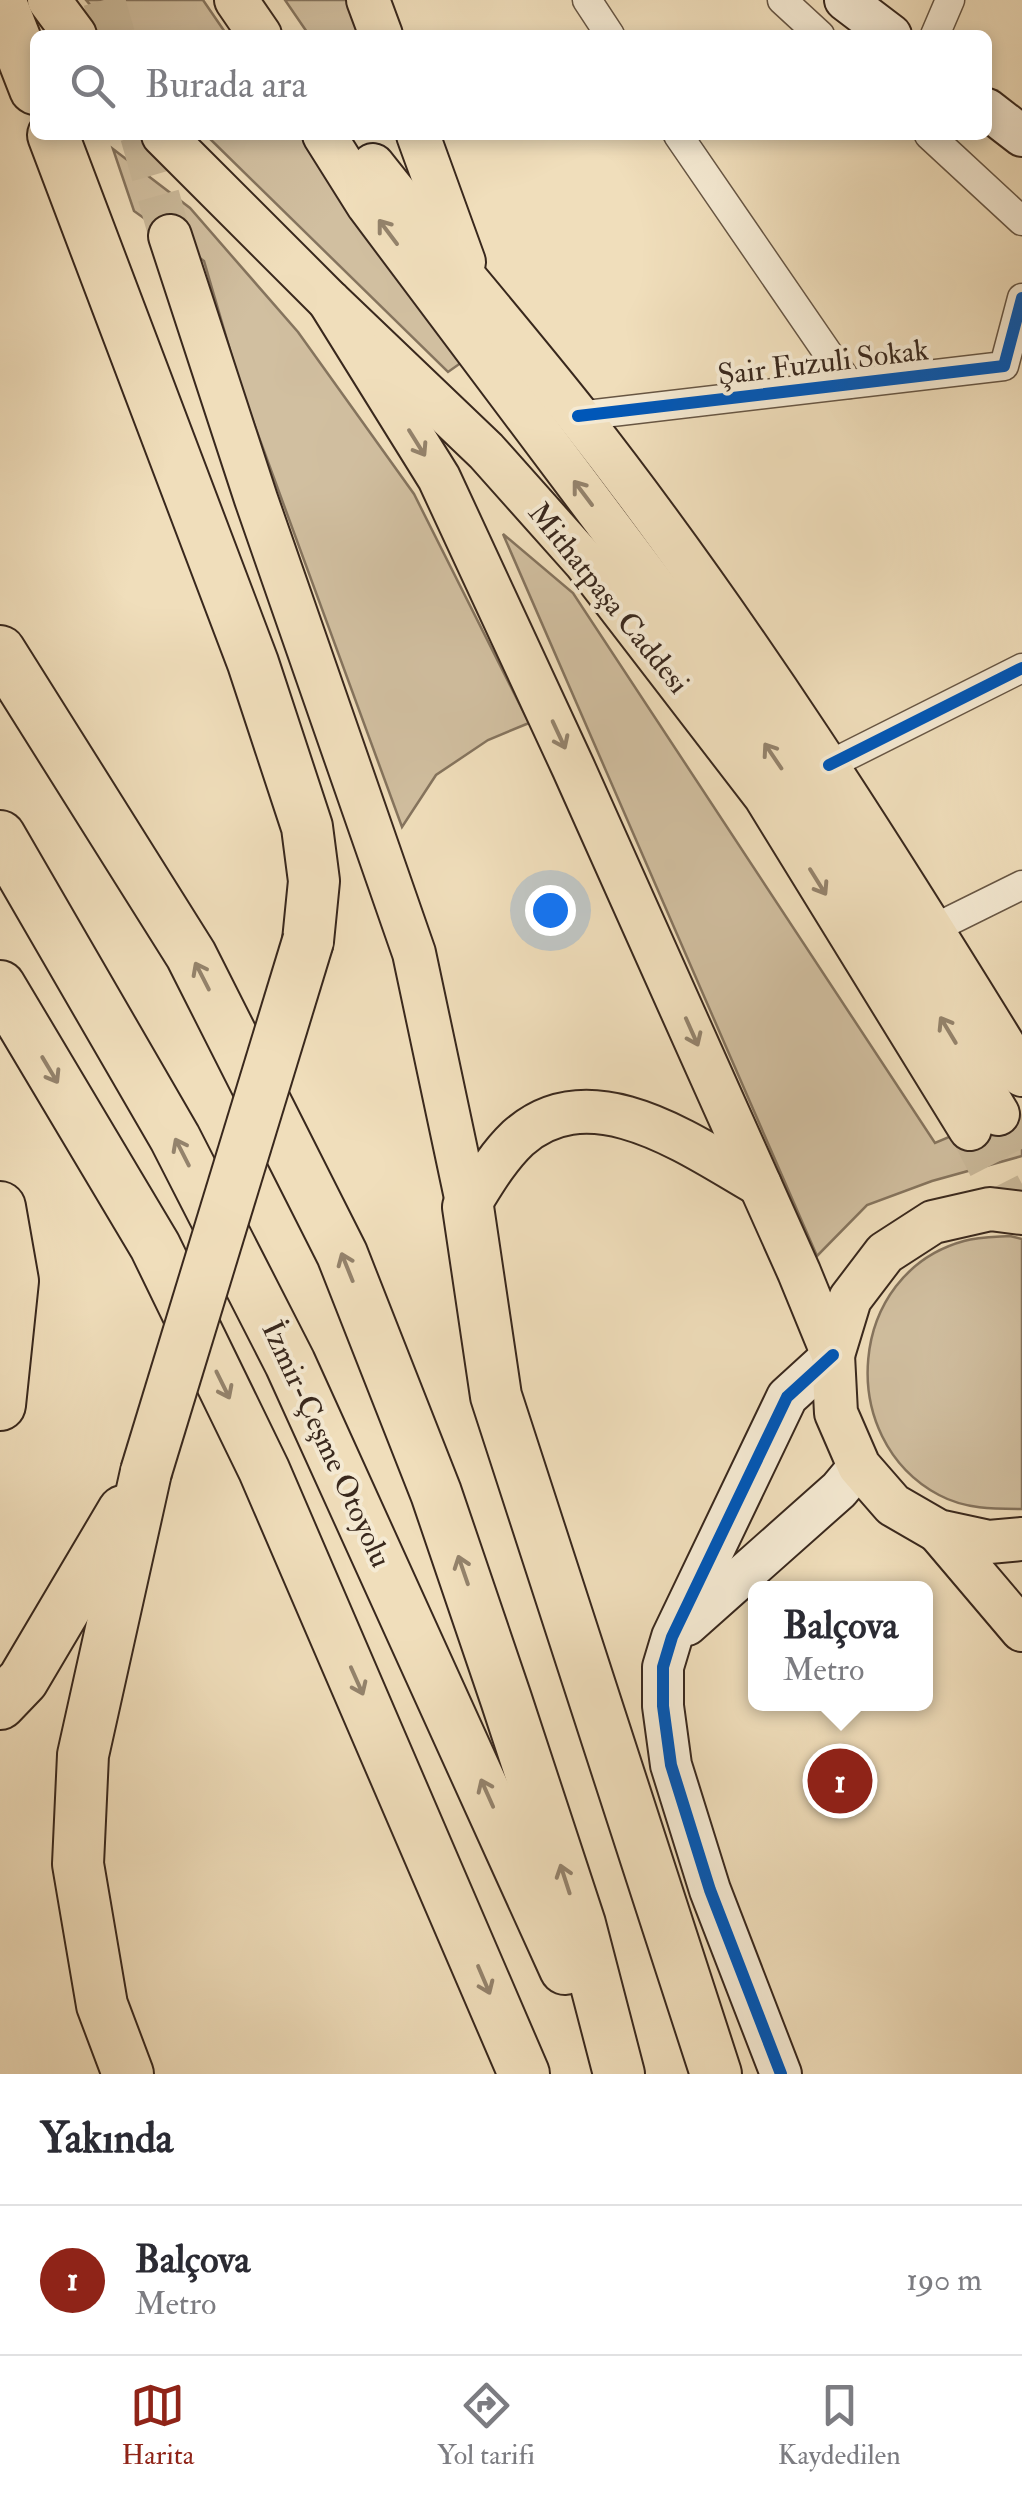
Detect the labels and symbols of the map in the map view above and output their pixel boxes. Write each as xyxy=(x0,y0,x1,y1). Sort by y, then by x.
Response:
one-way arrow xyxy=(378,219,399,247)
street label: Şair Fuzuli Sokak xyxy=(716,331,931,394)
one-way arrow xyxy=(407,428,427,457)
one-way arrow xyxy=(572,480,593,507)
street label: Mithatpaşa Caddesi xyxy=(520,495,697,701)
one-way arrow xyxy=(550,719,569,749)
one-way arrow xyxy=(763,743,784,771)
one-way arrow xyxy=(808,867,828,896)
your location xyxy=(525,885,576,936)
one-way arrow xyxy=(192,962,211,992)
one-way arrow xyxy=(684,1016,702,1047)
one-way arrow xyxy=(938,1016,958,1045)
one-way arrow xyxy=(40,1055,60,1084)
one-way arrow xyxy=(172,1138,191,1167)
one-way arrow xyxy=(337,1252,355,1282)
street label: İzmir-Çeşme Otoyolu xyxy=(253,1315,400,1573)
one-way arrow xyxy=(214,1370,233,1400)
one-way arrow xyxy=(452,1555,470,1587)
one-way arrow xyxy=(349,1665,367,1696)
pin: 1 xyxy=(808,1744,872,1818)
one-way arrow xyxy=(477,1778,495,1809)
one-way arrow xyxy=(555,1863,573,1895)
one-way arrow xyxy=(476,1964,494,1995)

